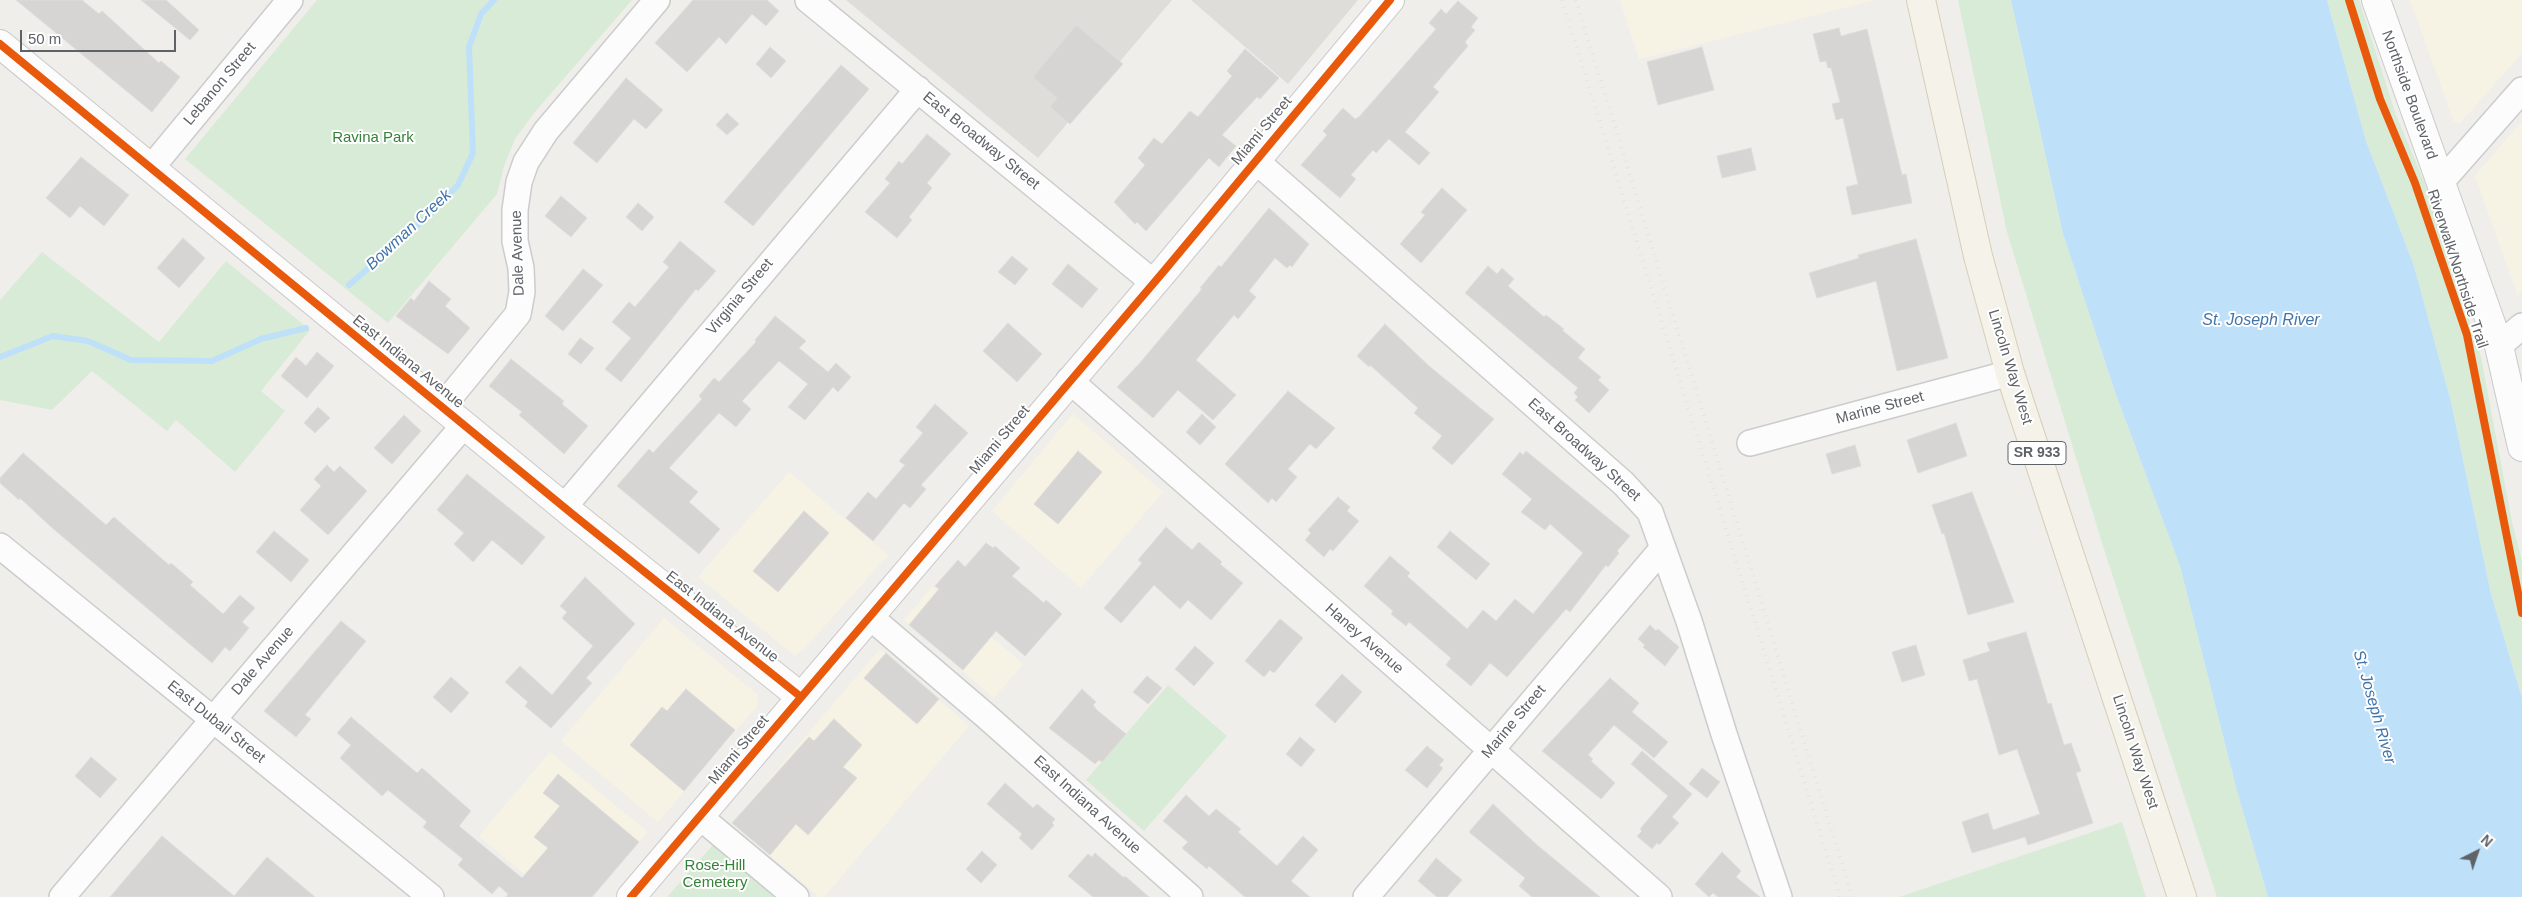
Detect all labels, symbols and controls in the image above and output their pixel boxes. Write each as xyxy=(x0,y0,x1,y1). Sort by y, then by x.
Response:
scale bar xyxy=(22,20,179,52)
street label: Northside Boulevard xyxy=(2377,28,2441,162)
text: 50 m xyxy=(28,30,61,47)
street label: Lebanon Street xyxy=(180,39,260,129)
street label: East Broadway Street xyxy=(919,88,1043,194)
street label: Miami Street xyxy=(1228,93,1296,169)
park label: Ravina Park xyxy=(332,129,414,147)
water label: Bowman Creek xyxy=(362,186,456,274)
street label: Riverwalk/Northside Trail xyxy=(2423,187,2491,351)
street label: Dale Avenue xyxy=(508,210,528,296)
street label: Virginia Street xyxy=(703,255,777,339)
street label: Lincoln Way West xyxy=(1984,307,2036,427)
water label: St. Joseph River xyxy=(2202,311,2320,331)
street label: East Indiana Avenue xyxy=(349,312,467,412)
street label: Marine Street xyxy=(1834,388,1926,428)
street label: East Broadway Street xyxy=(1524,395,1644,505)
street label: Miami Street xyxy=(966,402,1034,478)
road number: SR 933 xyxy=(2008,442,2066,464)
street label: East Indiana Avenue xyxy=(662,567,782,667)
street label: Haney Avenue xyxy=(1321,600,1407,678)
street label: Dale Avenue xyxy=(228,623,298,699)
water label: St. Joseph River xyxy=(2349,648,2399,766)
street label: East Dubail Street xyxy=(163,677,269,767)
street label: Marine Street xyxy=(1478,682,1550,762)
street label: Lincoln Way West xyxy=(2108,693,2162,811)
street label: Miami Street xyxy=(705,712,773,788)
street label: East Indiana Avenue xyxy=(1030,752,1144,858)
north arrow xyxy=(2452,827,2502,877)
text: N xyxy=(2478,831,2496,850)
park label: Rose-Hill Cemetery xyxy=(682,857,748,892)

